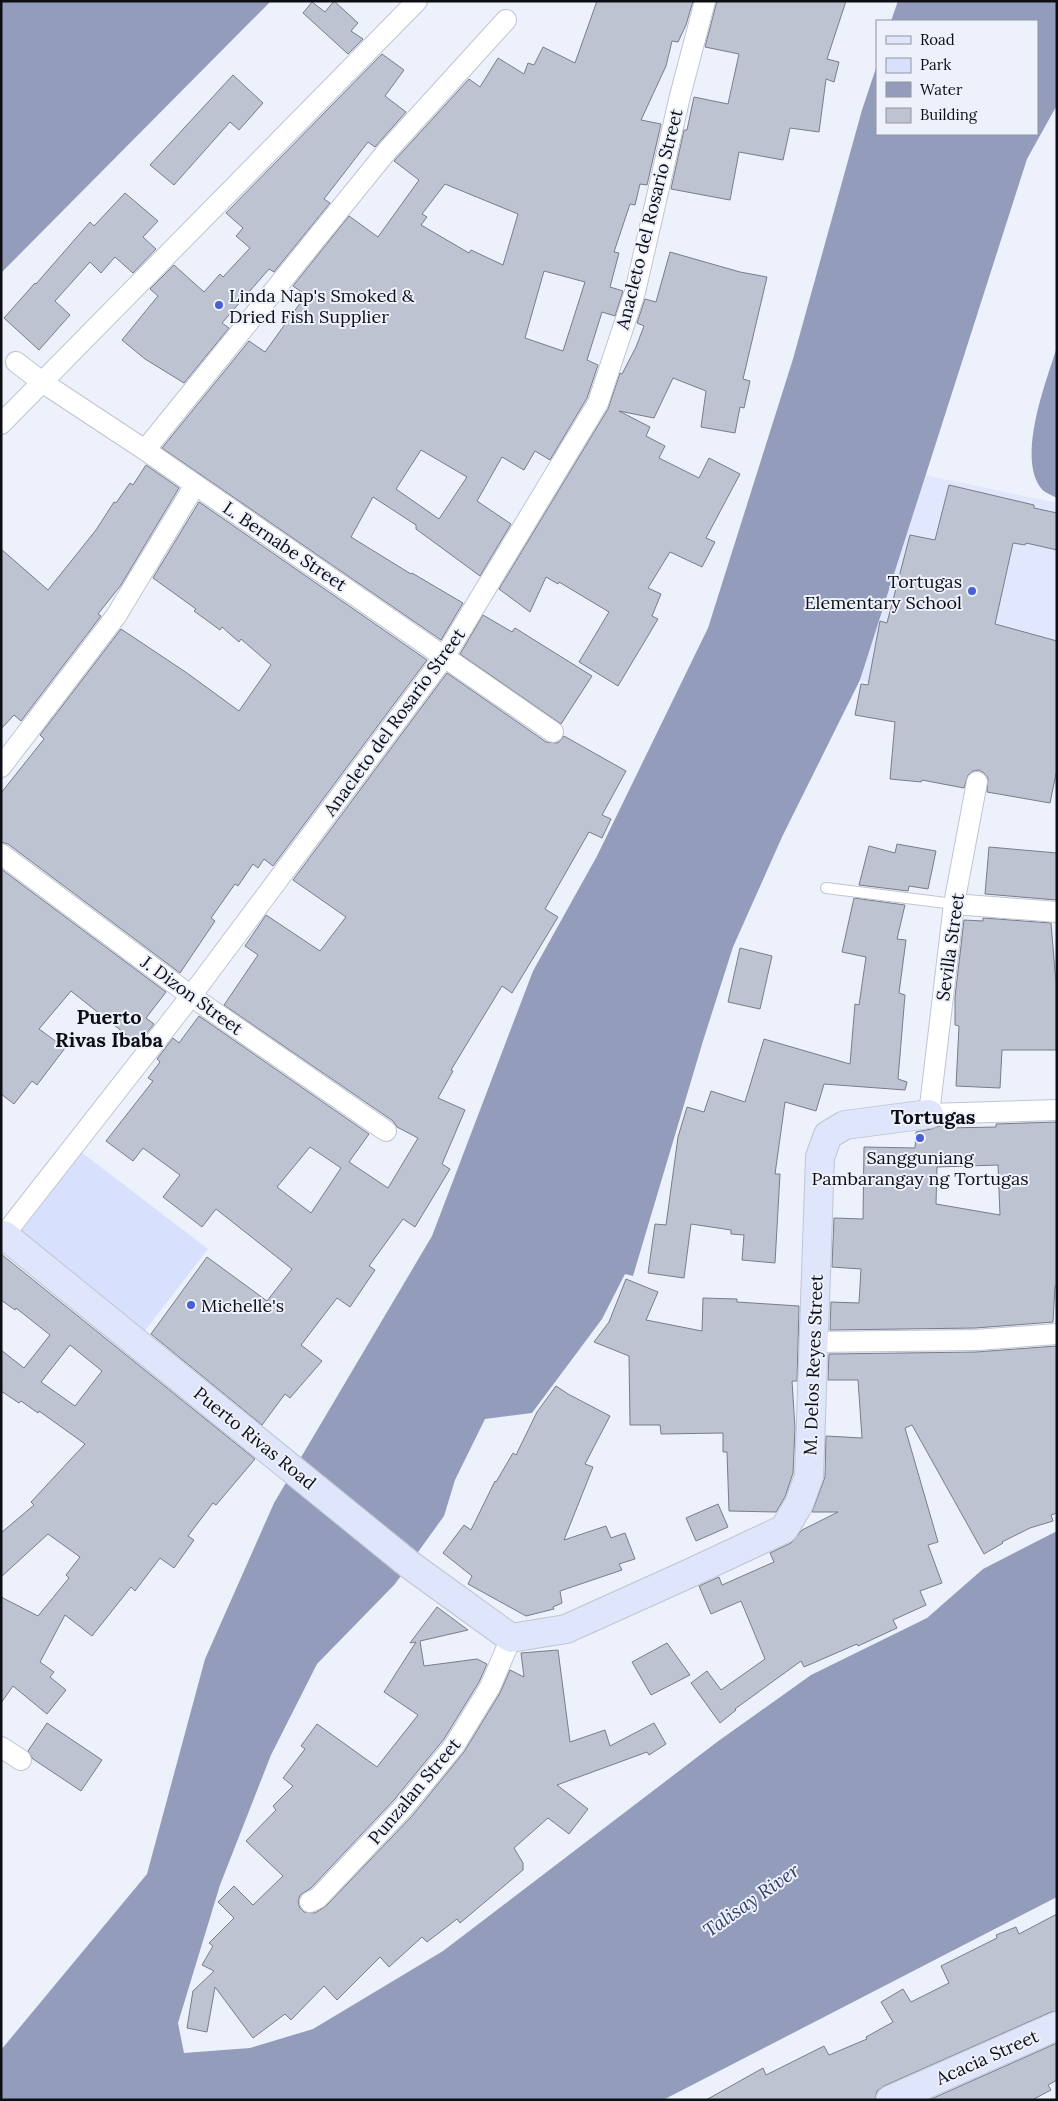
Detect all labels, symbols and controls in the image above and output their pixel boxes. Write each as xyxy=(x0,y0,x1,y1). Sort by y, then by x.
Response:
legend xyxy=(876,20,1038,135)
text: Road xyxy=(920,30,955,49)
text: Park xyxy=(920,55,951,74)
text: Water xyxy=(920,80,963,99)
text: Building xyxy=(920,105,978,124)
street label: Anacleto del Rosario Street xyxy=(610,106,688,333)
place label: Linda Nap's Smoked & Dried Fish Supplier xyxy=(229,284,415,328)
marker: Linda Nap's Smoked & Dried Fish Supplier xyxy=(213,299,225,311)
street label: L. Bernabe Street xyxy=(219,496,351,596)
place label: Tortugas Elementary School xyxy=(804,570,962,614)
marker: Tortugas Elementary School xyxy=(966,585,978,597)
street label: Anacleto del Rosario Street xyxy=(318,624,470,821)
street label: Sevilla Street xyxy=(931,891,969,1003)
street label: J. Dizon Street xyxy=(136,950,247,1040)
district label: Puerto Rivas Ibaba xyxy=(55,1004,163,1052)
district label: Tortugas xyxy=(891,1104,976,1129)
marker: Sangguniang Pambarangay ng Tortugas xyxy=(914,1132,926,1144)
place label: Sangguniang Pambarangay ng Tortugas xyxy=(811,1146,1029,1190)
street label: M. Delos Reyes Street xyxy=(798,1274,828,1456)
place label: Michelle's xyxy=(201,1294,284,1317)
marker: Michelle's xyxy=(185,1299,197,1311)
street label: Puerto Rivas Road xyxy=(189,1382,321,1495)
street label: Punzalan Street xyxy=(363,1733,465,1849)
water label: Talisay River xyxy=(698,1858,804,1942)
street label: Acacia Street xyxy=(931,2024,1042,2090)

